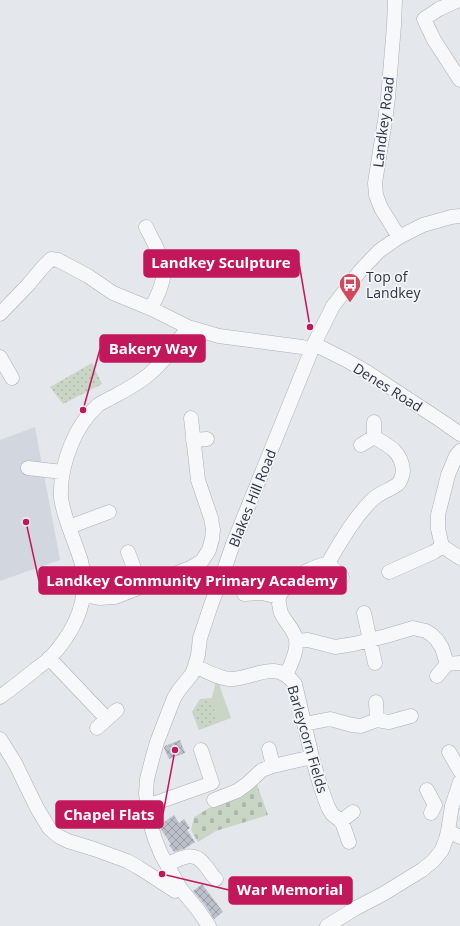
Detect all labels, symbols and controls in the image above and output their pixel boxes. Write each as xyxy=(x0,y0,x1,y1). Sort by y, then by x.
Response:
street label: Landkey Road xyxy=(368,75,398,169)
callout: Landkey Sculpture xyxy=(144,250,299,277)
text: Landkey Sculpture xyxy=(151,252,291,272)
place label: Top of Landkey xyxy=(366,267,421,302)
bus stop icon: Top of Landkey xyxy=(337,271,363,304)
callout: Bakery Way xyxy=(100,335,205,362)
text: Bakery Way xyxy=(109,338,198,358)
street label: Denes Road xyxy=(350,358,426,416)
street label: Blakes Hill Road xyxy=(224,446,280,550)
callout: Landkey Community Primary Academy xyxy=(39,567,346,594)
text: Landkey Community Primary Academy xyxy=(46,570,338,590)
street label: Barleycorn Fields xyxy=(284,683,333,795)
callout: Chapel Flats xyxy=(56,801,163,828)
text: Chapel Flats xyxy=(63,804,155,824)
callout: War Memorial xyxy=(229,877,352,904)
text: War Memorial xyxy=(237,879,343,899)

